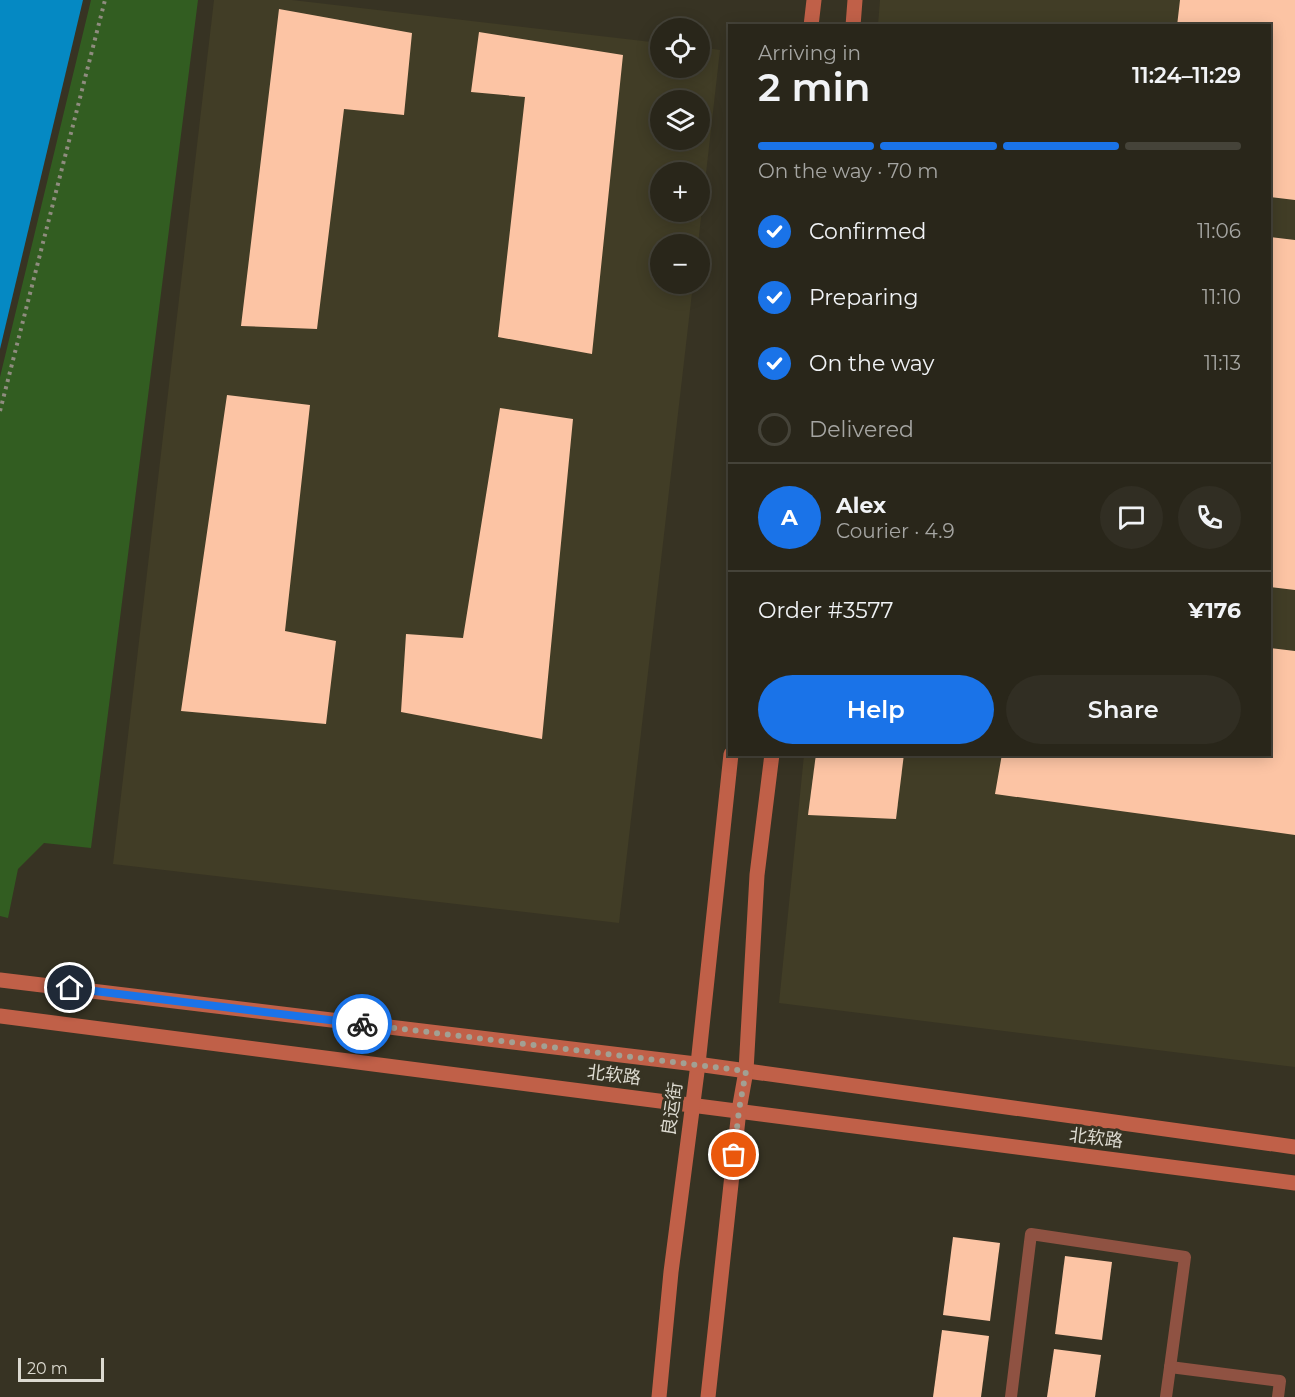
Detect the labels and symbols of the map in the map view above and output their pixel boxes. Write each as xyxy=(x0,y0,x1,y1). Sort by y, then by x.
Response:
pin xyxy=(44,962,95,1013)
courier xyxy=(332,994,392,1054)
street label: 北软路 xyxy=(586,1061,642,1089)
street label: 良运街 xyxy=(657,1081,687,1137)
street label: 北软路 xyxy=(1068,1124,1124,1152)
pin xyxy=(708,1129,759,1180)
scale bar xyxy=(18,1355,104,1382)

